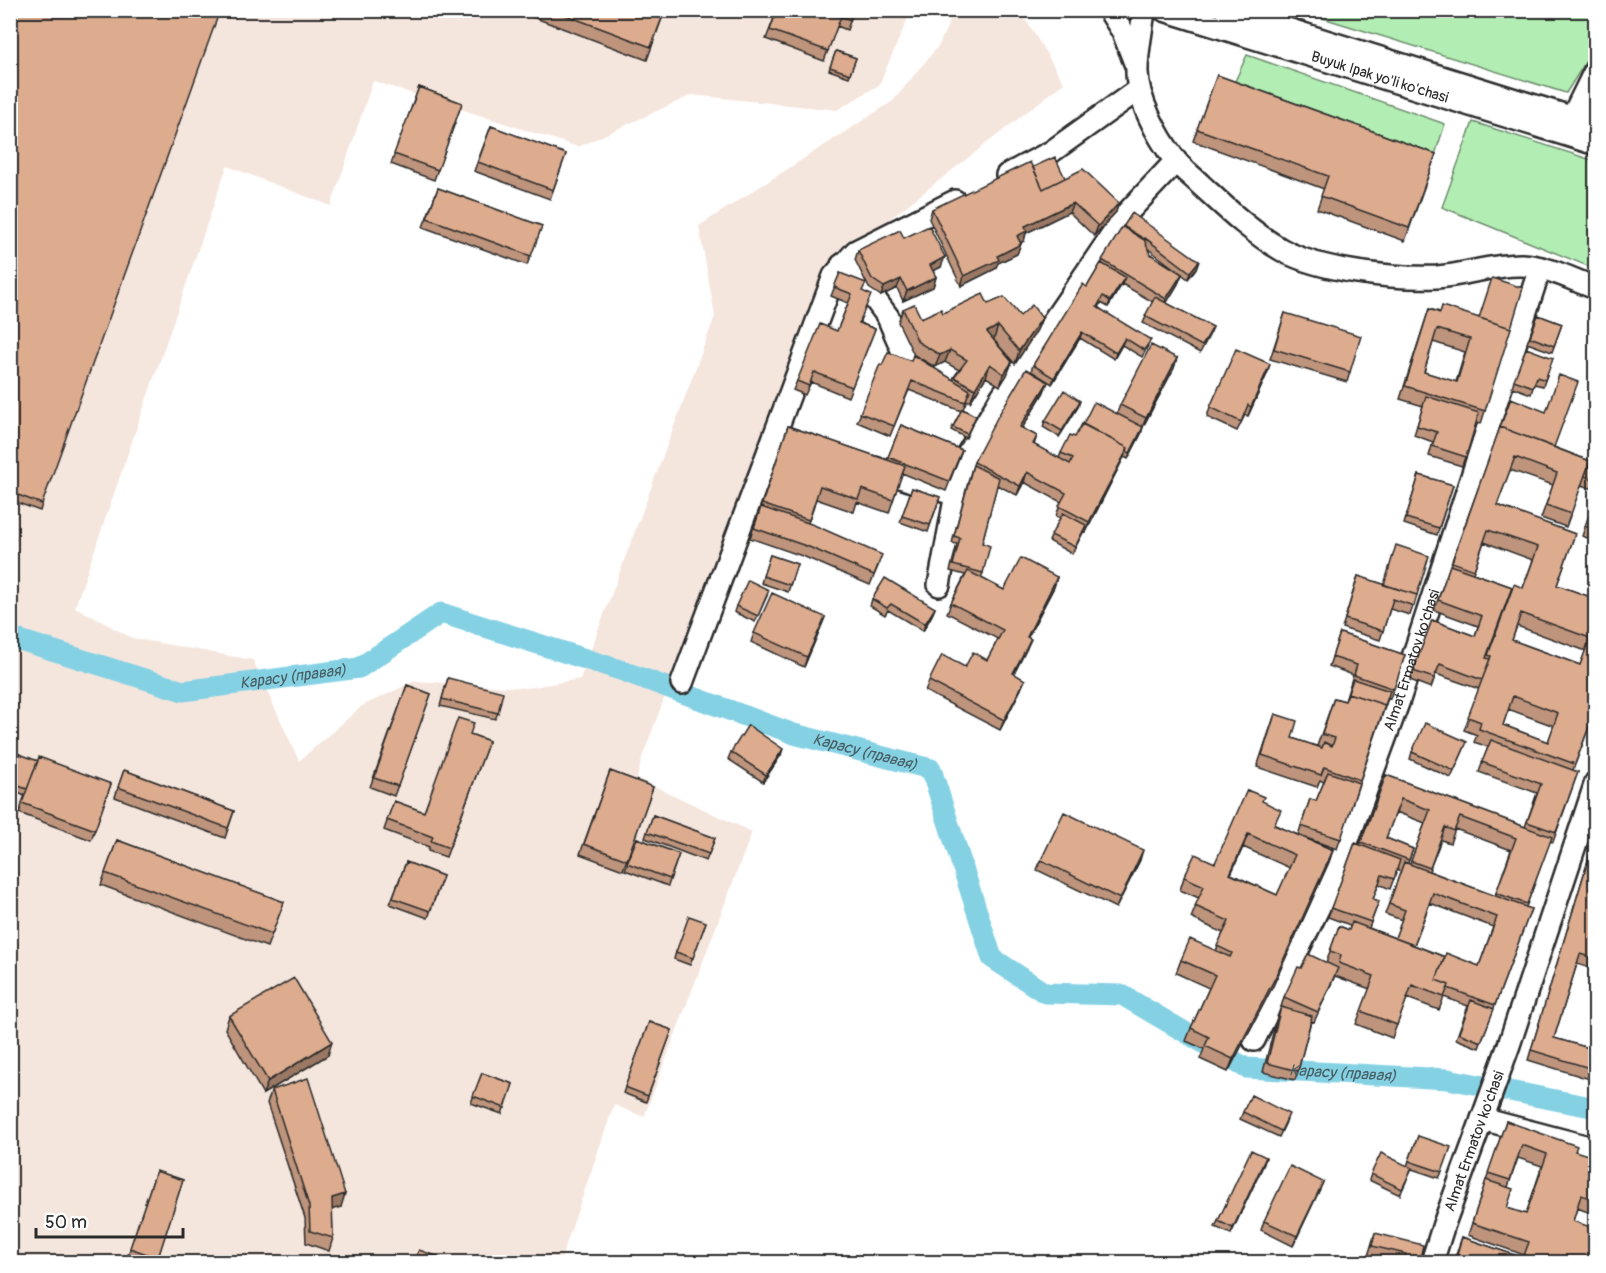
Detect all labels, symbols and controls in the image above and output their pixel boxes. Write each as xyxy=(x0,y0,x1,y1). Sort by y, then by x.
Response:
street label: Buyuk Ipak yo'li ko'chasi xyxy=(1309,47,1451,107)
street label: Almat Ermatov ko'chasi xyxy=(1379,587,1444,733)
water label: Карасу (правая) xyxy=(239,660,348,693)
water label: Карасу (правая) xyxy=(811,729,920,775)
water label: Карасу (правая) xyxy=(1289,1060,1397,1086)
street label: Almat Ermatov ko'chasi xyxy=(1440,1068,1508,1214)
scale bar xyxy=(36,1201,183,1239)
text: 50 m xyxy=(45,1211,87,1234)

